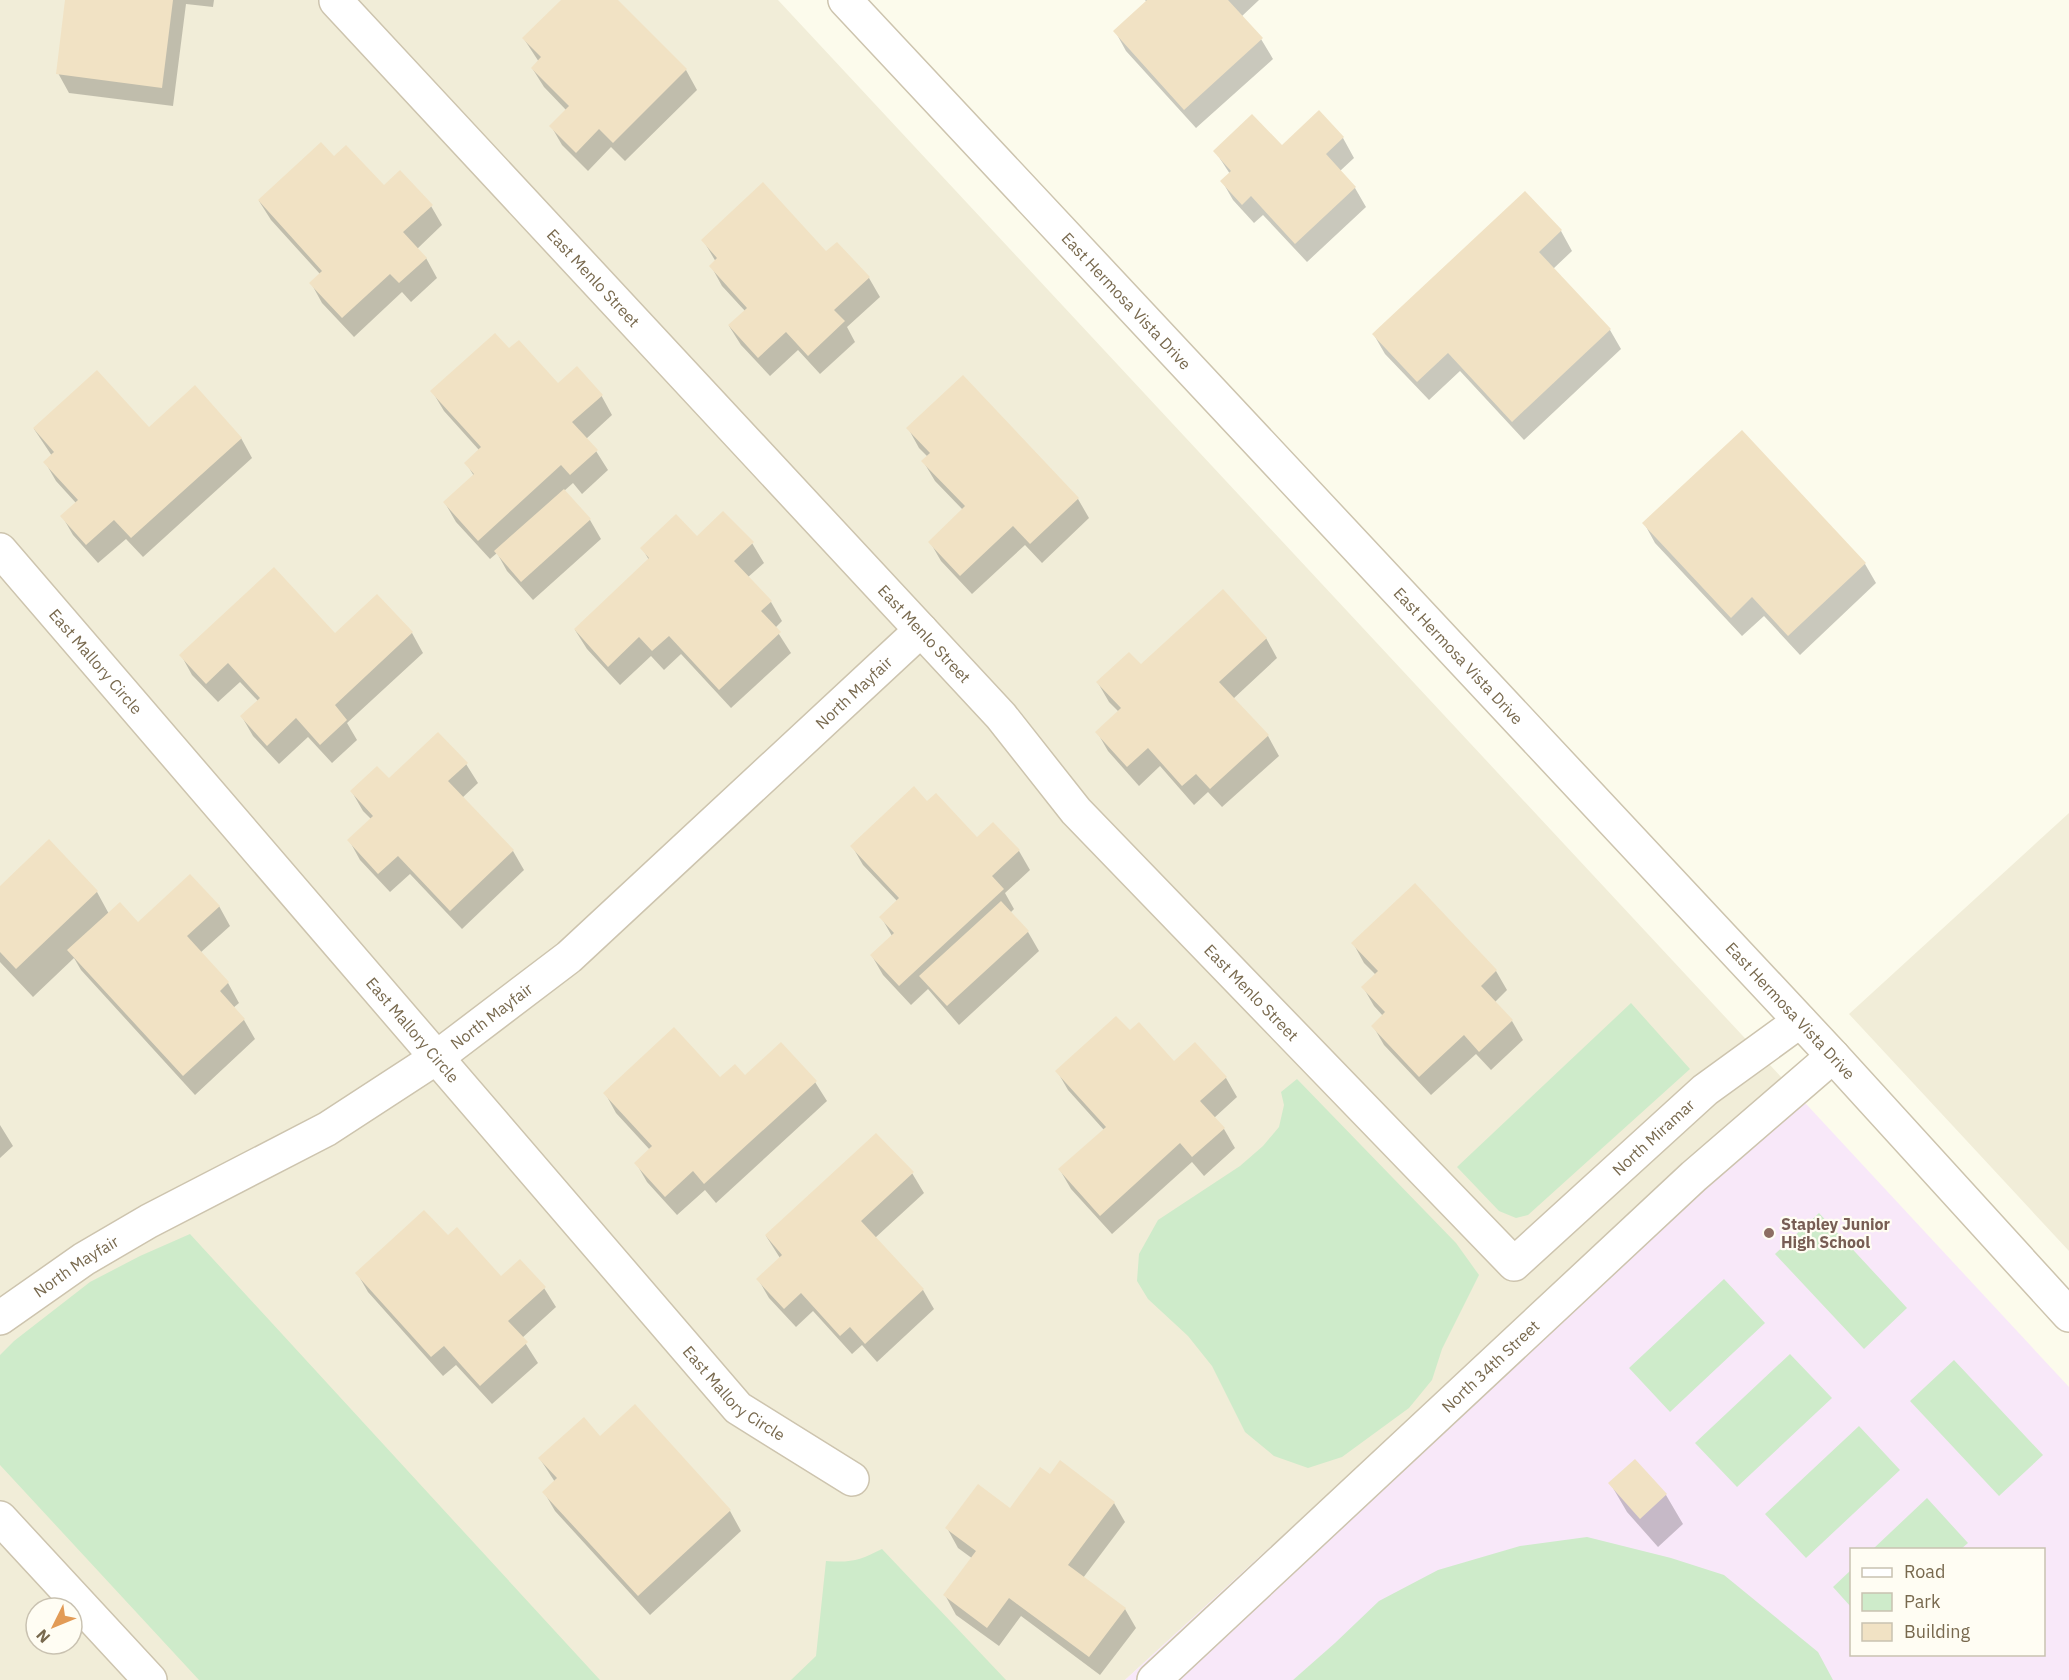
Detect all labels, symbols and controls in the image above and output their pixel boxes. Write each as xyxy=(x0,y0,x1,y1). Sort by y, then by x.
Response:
street label: East Menlo Street xyxy=(543,225,644,331)
street label: East Hermosa Vista Drive xyxy=(1057,228,1196,374)
street label: East Menlo Street xyxy=(874,580,975,687)
street label: East Hermosa Vista Drive xyxy=(1390,583,1528,729)
street label: East Mallory Circle xyxy=(45,605,147,719)
street label: North Mayfair xyxy=(811,652,896,733)
street label: East Hermosa Vista Drive xyxy=(1722,938,1860,1084)
street label: East Menlo Street xyxy=(1200,940,1303,1045)
street label: East Mallory Circle xyxy=(362,973,464,1087)
street label: North Mayfair xyxy=(446,978,537,1053)
street label: North Miramar xyxy=(1608,1094,1699,1180)
place label: Stapley Junior High School xyxy=(1781,1214,1891,1252)
marker: Stapley Junior High School xyxy=(1762,1226,1776,1240)
street label: North Mayfair xyxy=(29,1231,122,1301)
street label: North 34th Street xyxy=(1437,1316,1543,1417)
street label: East Mallory Circle xyxy=(679,1341,789,1445)
legend xyxy=(1850,1548,2045,1656)
text: Road xyxy=(1904,1560,1945,1583)
text: Park xyxy=(1904,1590,1941,1613)
north arrow xyxy=(24,1596,84,1656)
text: Building xyxy=(1904,1620,1971,1643)
text: N xyxy=(32,1625,54,1647)

